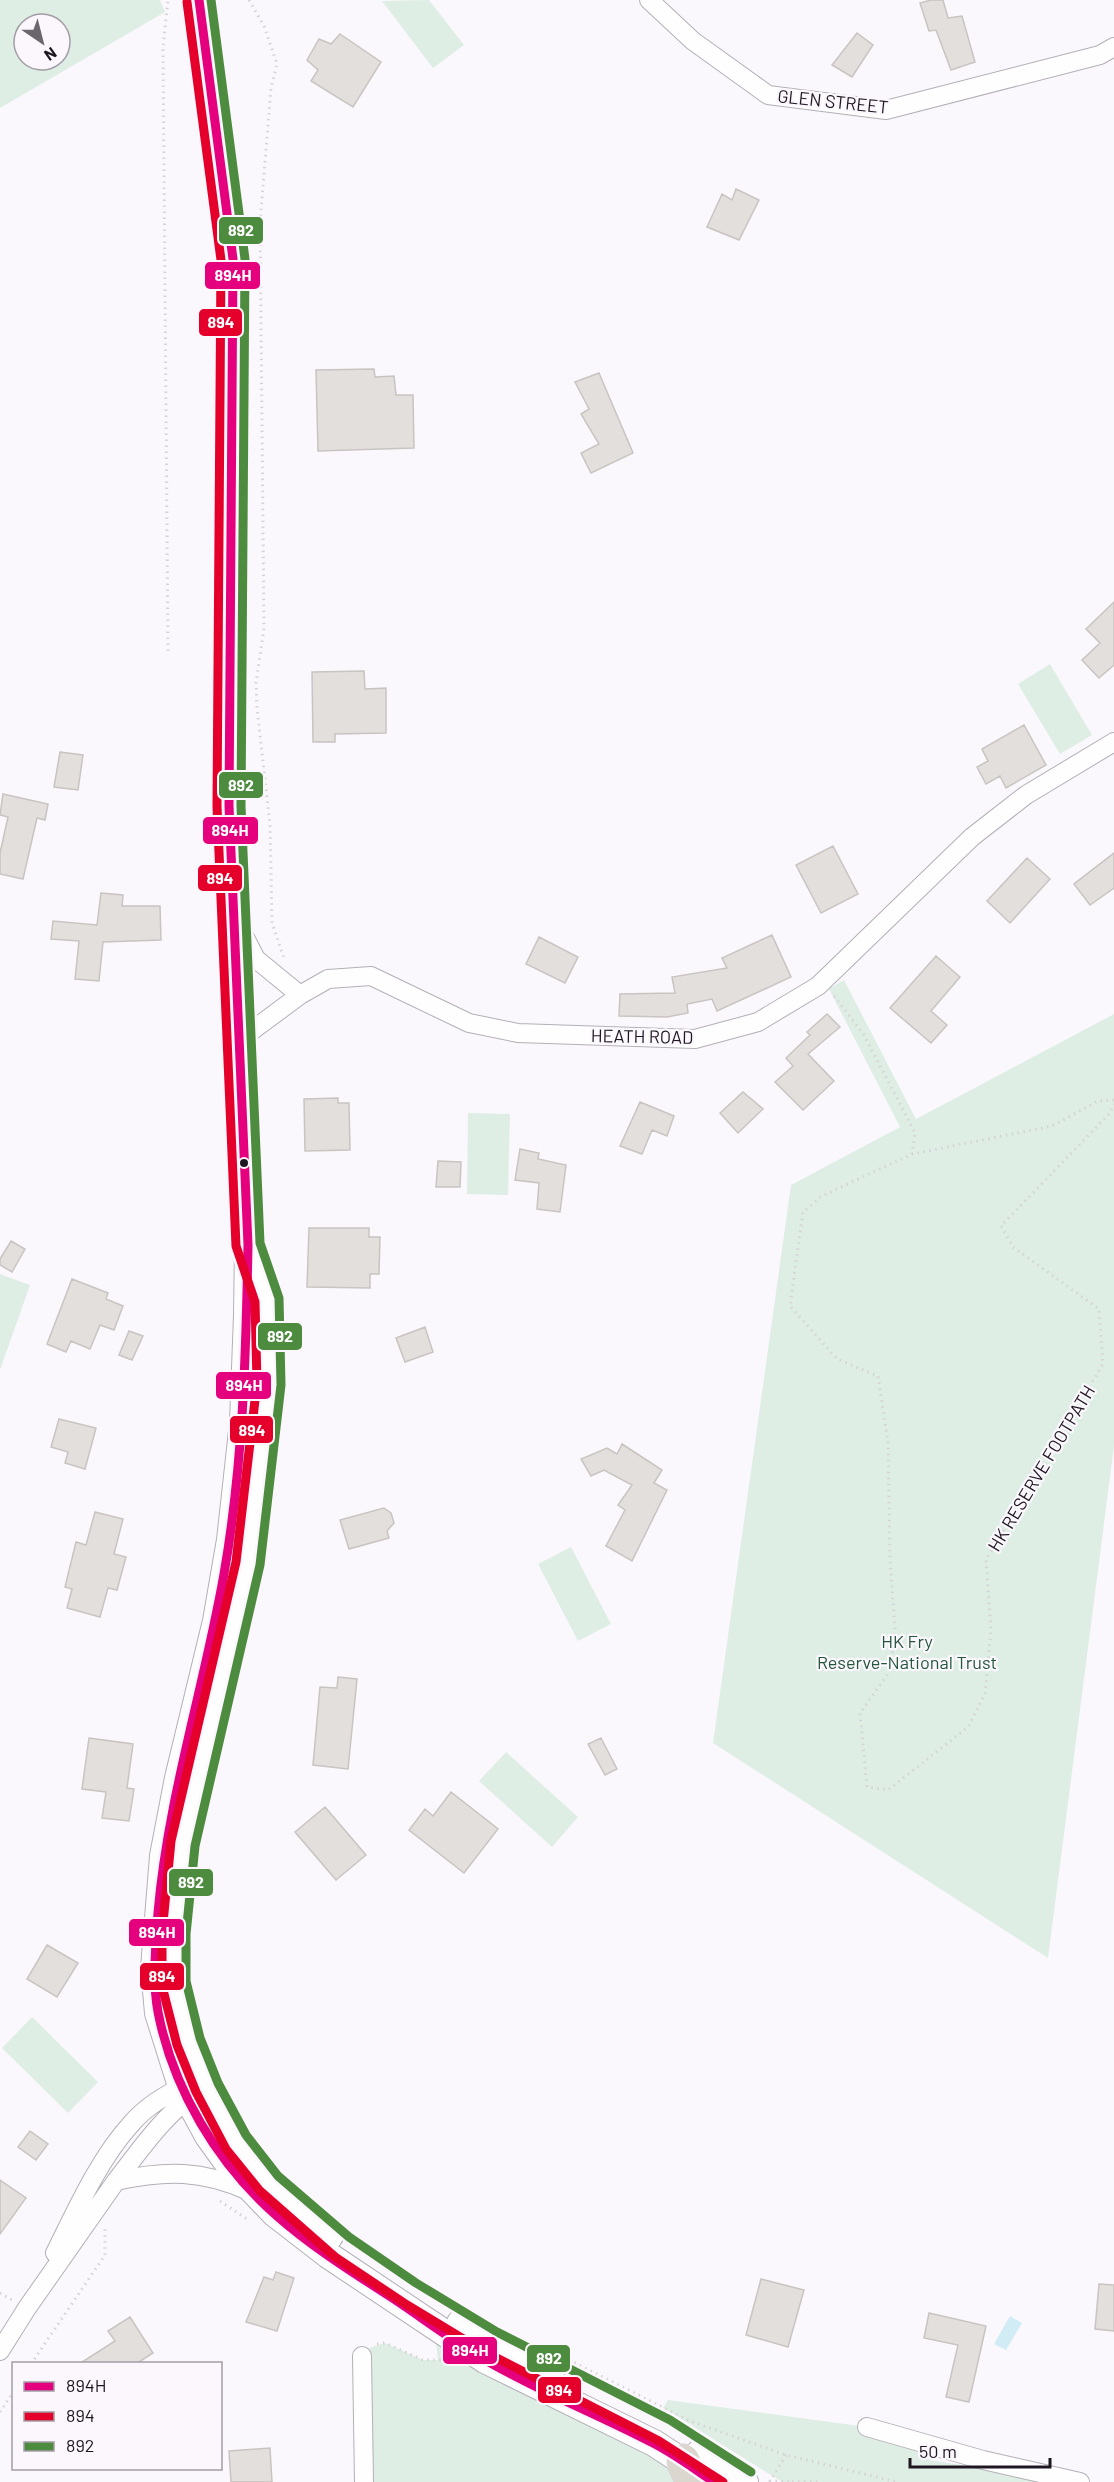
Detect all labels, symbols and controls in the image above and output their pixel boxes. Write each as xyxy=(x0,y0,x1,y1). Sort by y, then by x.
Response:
north arrow xyxy=(12,12,72,72)
text: N xyxy=(41,44,61,66)
street label: GLEN STREET xyxy=(776,84,890,118)
line badge: 892 xyxy=(218,216,264,245)
text: 892 xyxy=(228,220,254,239)
line badge: 894H xyxy=(204,261,261,290)
text: 894H xyxy=(215,265,251,284)
line badge: 894 xyxy=(198,308,243,337)
text: 894 xyxy=(208,312,234,331)
line badge: 892 xyxy=(218,771,264,799)
text: 892 xyxy=(228,775,254,794)
line badge: 894H xyxy=(202,816,259,845)
text: 894H xyxy=(212,820,248,839)
line badge: 894 xyxy=(197,864,243,892)
text: 894 xyxy=(207,868,233,887)
street label: HEATH ROAD xyxy=(591,1024,693,1048)
unlabelled marker xyxy=(238,1157,250,1169)
line badge: 892 xyxy=(257,1322,303,1351)
text: 892 xyxy=(267,1326,293,1345)
line badge: 894H xyxy=(215,1371,272,1400)
text: 894H xyxy=(226,1375,262,1394)
street label: HK RESERVE FOOTPATH xyxy=(983,1381,1099,1555)
line badge: 894 xyxy=(229,1415,274,1444)
text: 894 xyxy=(239,1420,265,1439)
park label: HK Fry Reserve-National Trust xyxy=(817,1630,997,1673)
line badge: 892 xyxy=(168,1868,214,1897)
text: 892 xyxy=(178,1872,204,1891)
line badge: 894H xyxy=(128,1918,185,1947)
text: 894H xyxy=(139,1922,175,1941)
line badge: 894 xyxy=(139,1962,185,1991)
text: 894 xyxy=(149,1966,175,1985)
line badge: 894H xyxy=(442,2336,498,2365)
text: 894H xyxy=(452,2340,488,2359)
line badge: 892 xyxy=(526,2344,571,2373)
text: 892 xyxy=(536,2348,562,2367)
legend xyxy=(12,2362,222,2470)
text: 894H xyxy=(66,2374,106,2396)
line badge: 894 xyxy=(537,2376,582,2404)
text: 894 xyxy=(546,2380,572,2399)
text: 894 xyxy=(66,2404,95,2426)
scale bar xyxy=(910,2431,1050,2469)
text: 892 xyxy=(66,2434,94,2456)
text: 50 m xyxy=(919,2440,957,2462)

